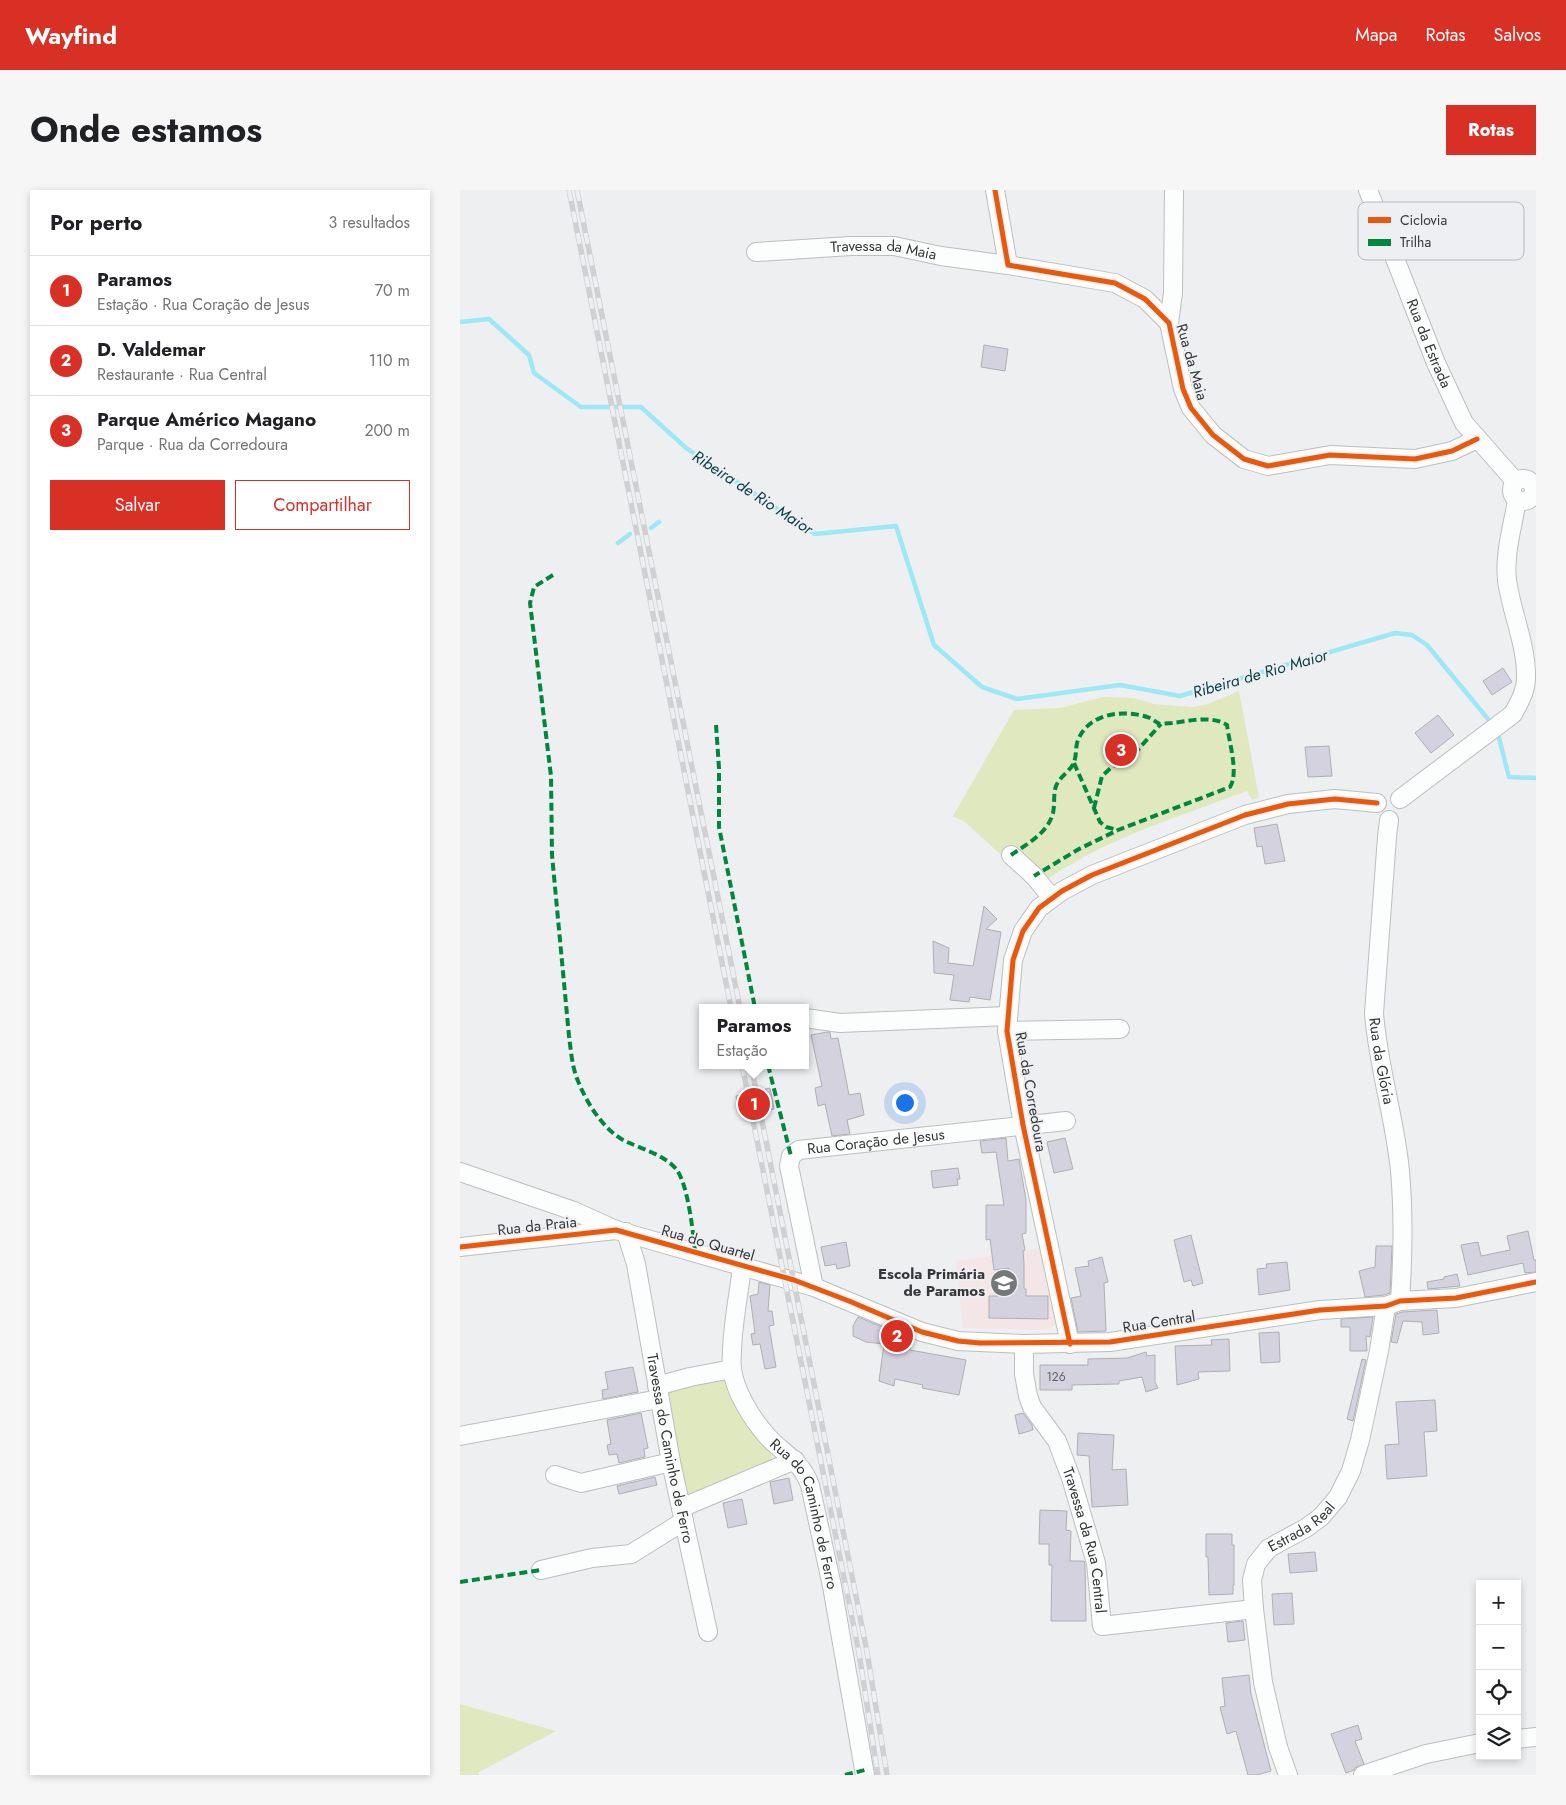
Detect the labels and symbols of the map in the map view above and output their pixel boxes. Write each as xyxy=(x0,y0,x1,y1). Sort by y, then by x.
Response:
legend xyxy=(1358,202,1524,260)
text: Ciclovia xyxy=(1400,210,1447,230)
text: Trilha xyxy=(1400,232,1431,252)
street label: Travessa da Maia xyxy=(830,235,939,266)
street label: Rua da Estrada xyxy=(1401,296,1457,392)
street label: Rua da Maia xyxy=(1171,321,1213,403)
water label: Ribeira de Rio Maior xyxy=(688,445,819,541)
water label: Ribeira de Rio Maior xyxy=(1190,643,1332,704)
pin: 3 xyxy=(1105,731,1137,769)
street label: Rua da Glória xyxy=(1363,1016,1400,1106)
street label: Rua da Corredoura xyxy=(1010,1030,1052,1154)
pin: 1 xyxy=(738,1085,770,1123)
your location xyxy=(892,1090,918,1116)
street label: Rua Coração de Jesus xyxy=(806,1123,946,1160)
street label: Rua da Praia xyxy=(496,1211,578,1241)
street label: Rua do Quartel xyxy=(659,1219,757,1267)
place label: Escola Primária de Paramos xyxy=(878,1263,985,1302)
school or university icon: Escola Primária de Paramos xyxy=(989,1268,1019,1298)
street label: Rua Central xyxy=(1121,1305,1197,1339)
pin: 2 xyxy=(881,1317,913,1355)
street label: Travessa do Caminho de Ferro xyxy=(641,1352,699,1545)
house number: 126 xyxy=(1046,1368,1066,1386)
street label: Rua do Caminho de Ferro xyxy=(765,1433,843,1591)
street label: Travessa da Rua Central xyxy=(1057,1464,1112,1614)
street label: Estrada Real xyxy=(1264,1497,1340,1558)

